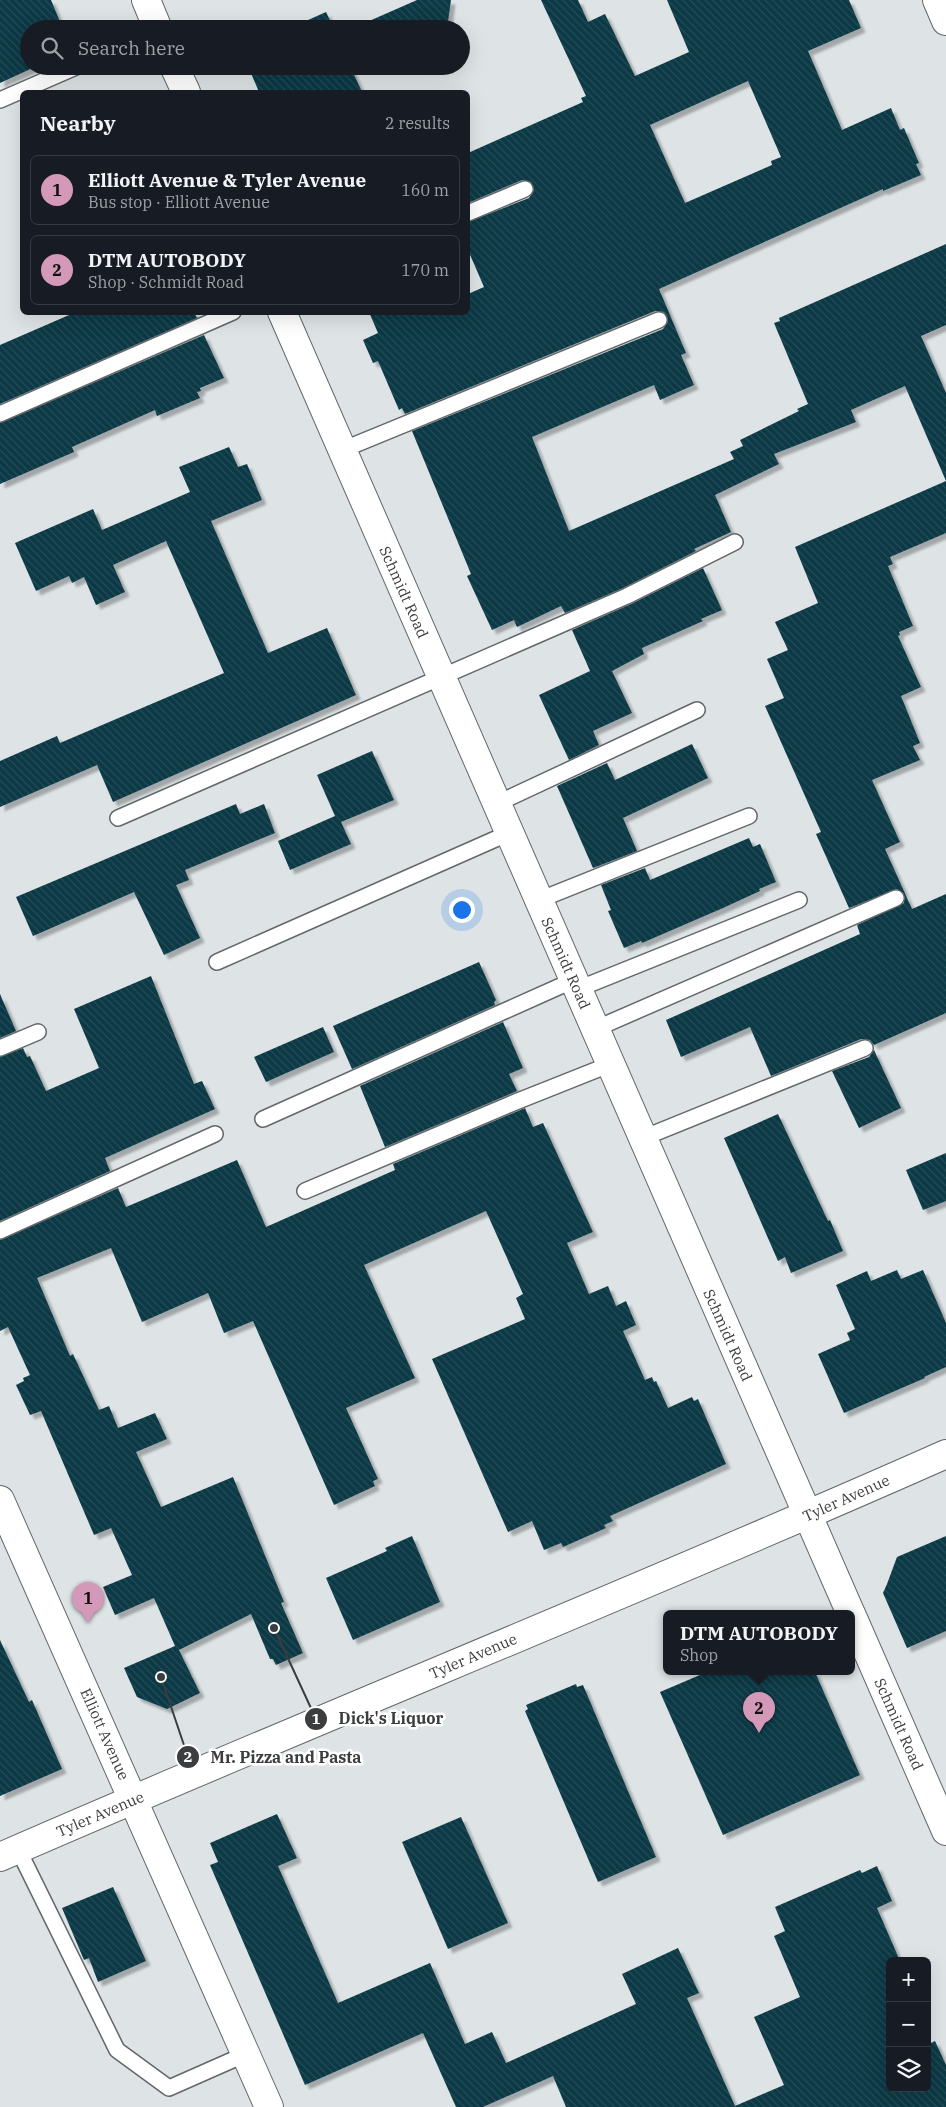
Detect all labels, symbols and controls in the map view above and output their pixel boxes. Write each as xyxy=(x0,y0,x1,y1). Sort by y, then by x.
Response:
search box xyxy=(20,20,470,75)
icon: search xyxy=(38,34,66,62)
text: Search here xyxy=(78,36,185,60)
text: Nearby xyxy=(40,109,116,137)
text: 2 results xyxy=(385,113,450,133)
text: Elliott Avenue & Tyler Avenue xyxy=(88,168,366,192)
text: 1 xyxy=(52,180,62,200)
text: 160 m xyxy=(401,180,449,200)
text: Bus stop · Elliott Avenue xyxy=(88,192,270,212)
text: DTM AUTOBODY xyxy=(88,248,246,272)
text: 2 xyxy=(52,260,62,280)
text: 170 m xyxy=(401,260,449,280)
text: Shop · Schmidt Road xyxy=(88,272,244,292)
street label: Schmidt Road xyxy=(375,543,433,641)
your location xyxy=(449,897,475,923)
street label: Schmidt Road xyxy=(537,914,595,1012)
street label: Schmidt Road xyxy=(699,1286,757,1384)
street label: Tyler Avenue xyxy=(800,1470,892,1526)
pin: 1 xyxy=(72,1582,104,1623)
popup xyxy=(663,1610,855,1675)
text: DTM AUTOBODY xyxy=(680,1621,838,1645)
street label: Tyler Avenue xyxy=(426,1629,520,1683)
text: Shop xyxy=(680,1645,718,1665)
street label: Schmidt Road xyxy=(870,1675,928,1773)
street label: Elliott Avenue xyxy=(76,1685,134,1783)
pin: 2 xyxy=(743,1692,775,1733)
callout: Dick's Liquor xyxy=(304,1703,453,1734)
text: Dick's Liquor xyxy=(339,1708,444,1728)
text: 1 xyxy=(311,1709,321,1728)
callout: Mr. Pizza and Pasta xyxy=(176,1742,372,1773)
text: 2 xyxy=(183,1747,193,1766)
text: Mr. Pizza and Pasta xyxy=(211,1747,361,1767)
street label: Tyler Avenue xyxy=(53,1787,147,1841)
map controls xyxy=(886,1957,931,2092)
button: + xyxy=(886,1957,931,2002)
button: − xyxy=(886,2002,931,2047)
button: layers xyxy=(886,2047,931,2092)

